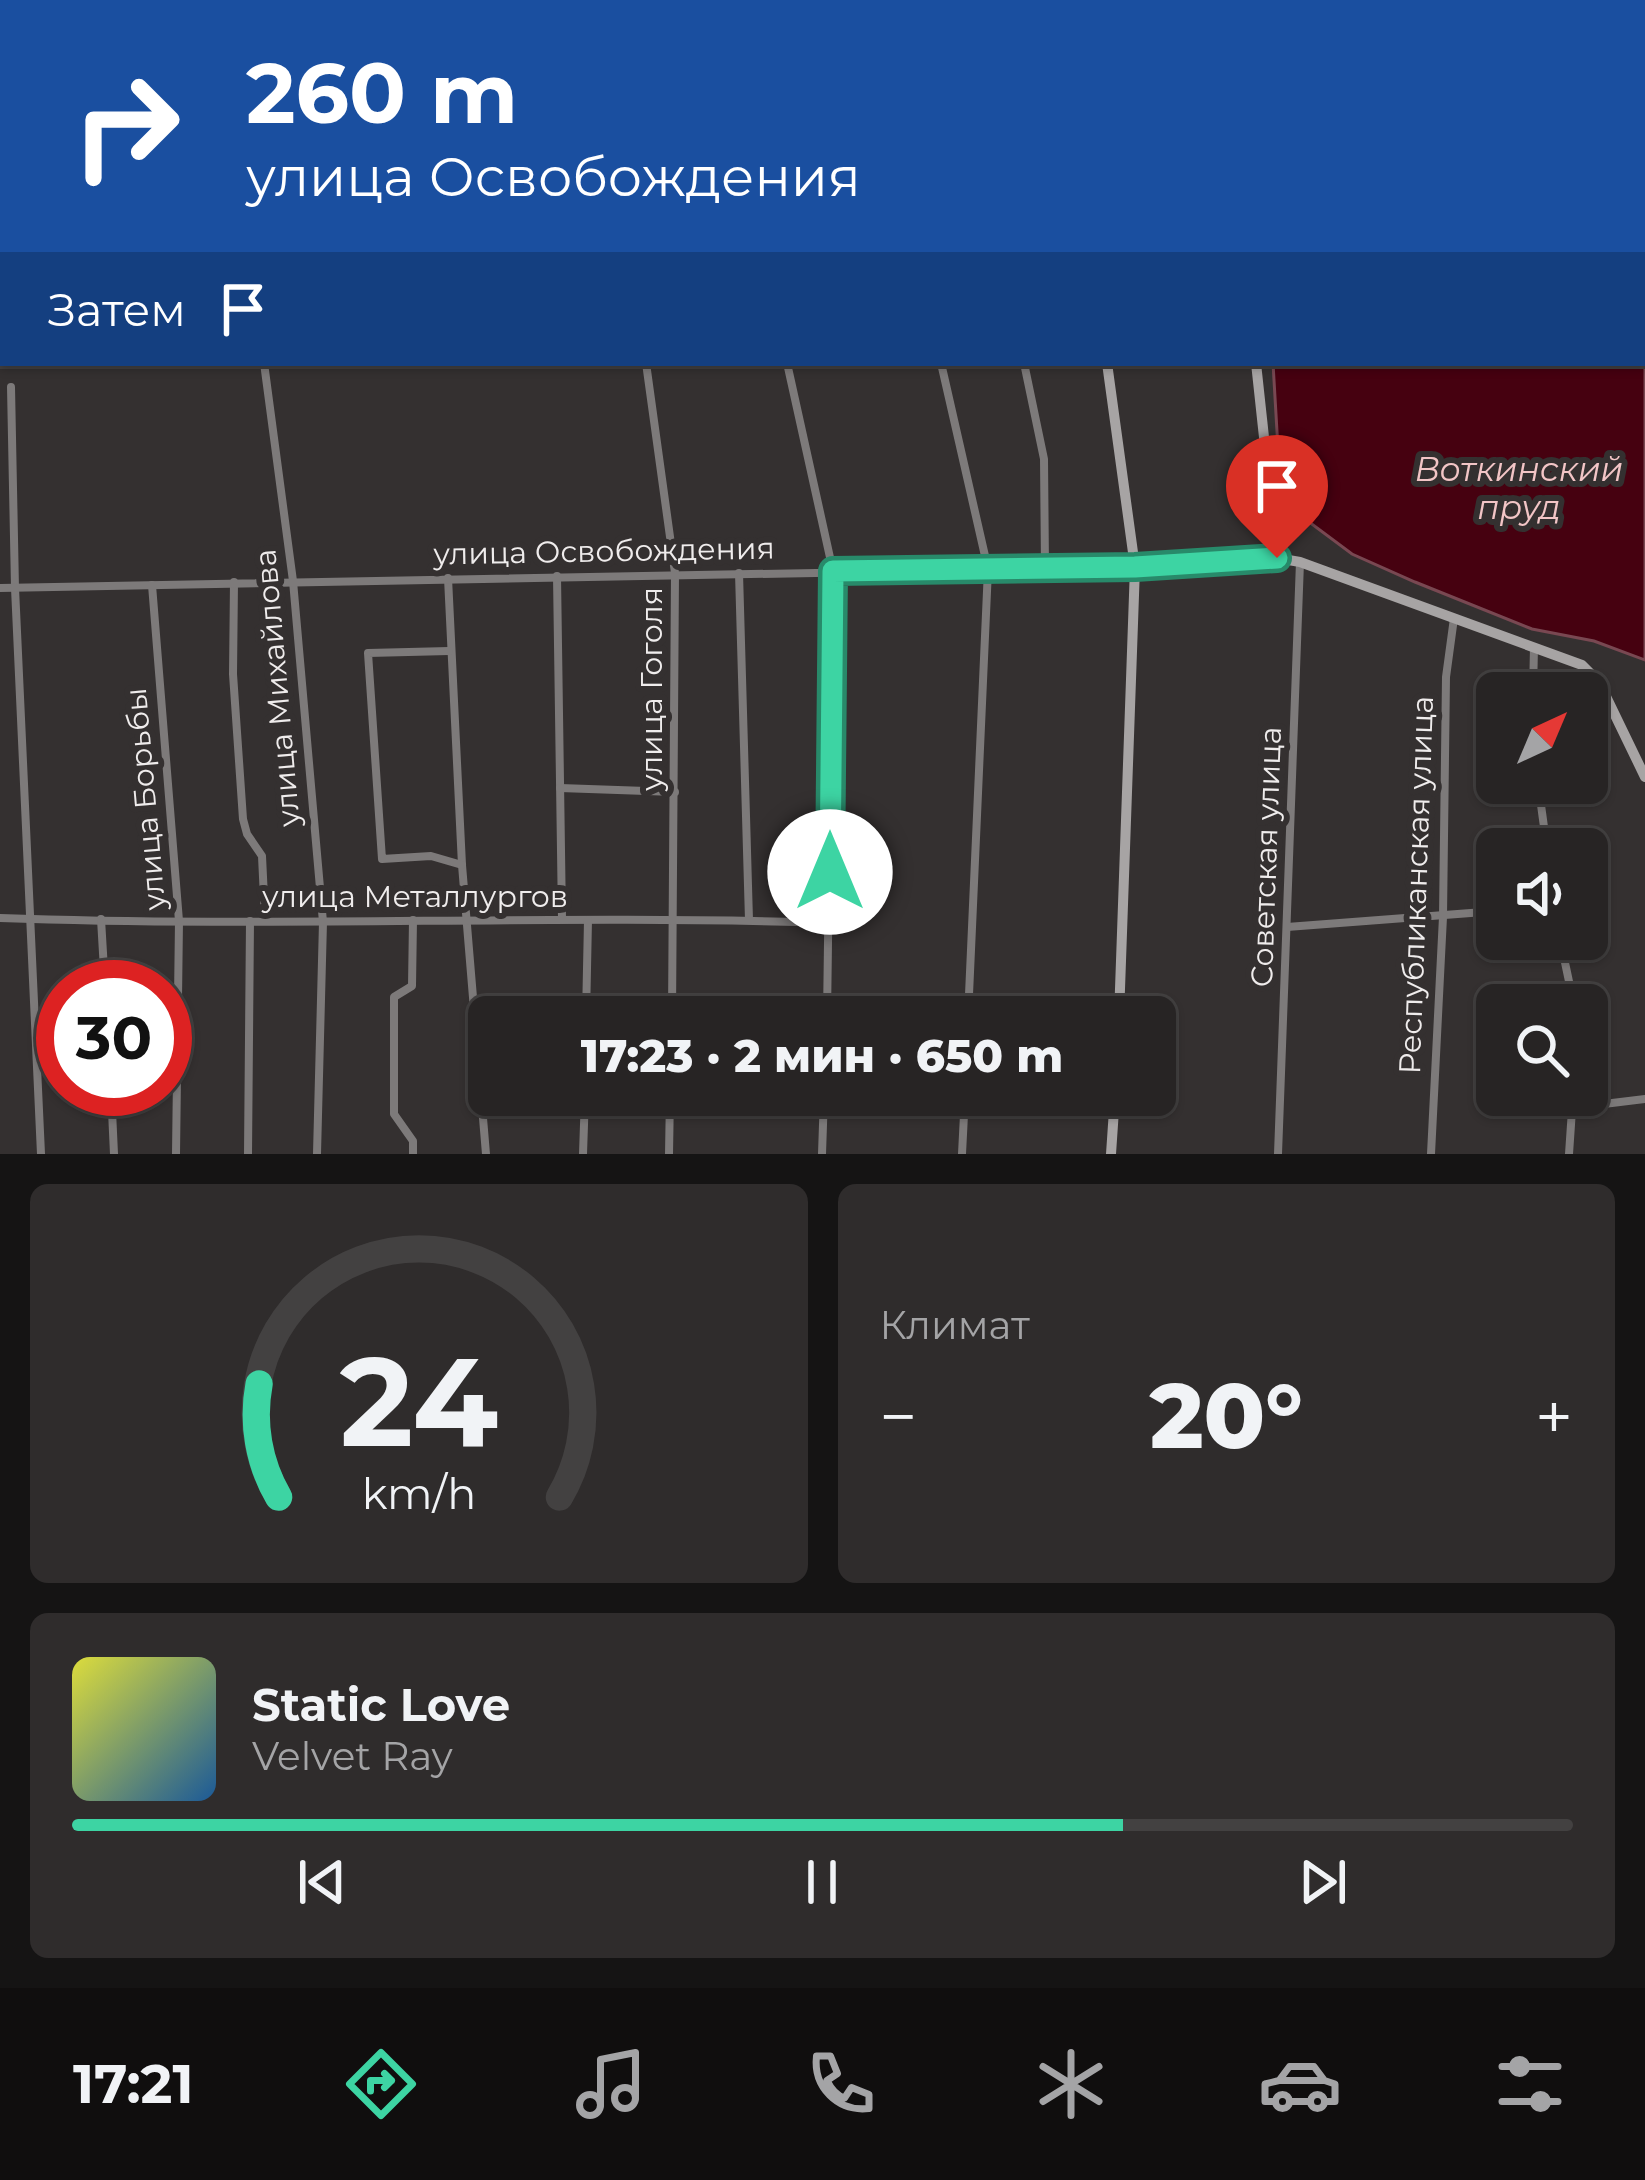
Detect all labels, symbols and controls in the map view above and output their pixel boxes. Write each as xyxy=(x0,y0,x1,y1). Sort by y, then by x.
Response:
text: 260 m xyxy=(246,42,518,144)
icon: right xyxy=(48,48,204,204)
text: улица Освобождения xyxy=(246,144,861,210)
icon: arrive xyxy=(210,276,276,342)
text: Затем xyxy=(48,282,186,337)
pin xyxy=(1226,435,1328,558)
water label: Воткинский пруд xyxy=(1415,449,1623,527)
icon: arrive xyxy=(1244,453,1310,519)
street label: улица Освобождения xyxy=(432,530,775,572)
street label: улица Михайлова xyxy=(246,548,308,829)
street label: улица Гоголя xyxy=(633,587,670,792)
north arrow xyxy=(1476,672,1608,804)
map controls xyxy=(1476,672,1608,1116)
street label: улица Борьбы xyxy=(117,686,173,913)
street label: Республиканская улица xyxy=(1391,695,1441,1075)
street label: Советская улица xyxy=(1243,726,1289,988)
position arrow xyxy=(767,809,893,935)
button: sound xyxy=(1476,828,1608,960)
street label: улица Металлургов xyxy=(261,878,568,915)
speed limit sign: 30 xyxy=(36,960,192,1116)
button: search xyxy=(1476,984,1608,1116)
text: 17:23 · 2 мин · 650 m xyxy=(581,1028,1063,1083)
text: Климат xyxy=(880,1301,1030,1349)
text: 24 xyxy=(340,1325,498,1477)
text: 20° xyxy=(1150,1361,1303,1471)
text: − xyxy=(880,1376,917,1457)
text: + xyxy=(1535,1376,1573,1457)
text: km/h xyxy=(362,1466,476,1519)
text: Static Love xyxy=(252,1677,510,1732)
text: Velvet Ray xyxy=(252,1732,453,1780)
icon: previous xyxy=(289,1849,355,1915)
icon: pause xyxy=(789,1849,855,1915)
icon: next xyxy=(1290,1849,1356,1915)
icon: directions xyxy=(339,2042,423,2126)
icon: music xyxy=(569,2042,653,2126)
icon: phone xyxy=(799,2042,883,2126)
icon: climate xyxy=(1029,2042,1113,2126)
icon: car xyxy=(1258,2042,1342,2126)
icon: filters xyxy=(1488,2042,1572,2126)
text: 17:21 xyxy=(73,2051,194,2117)

